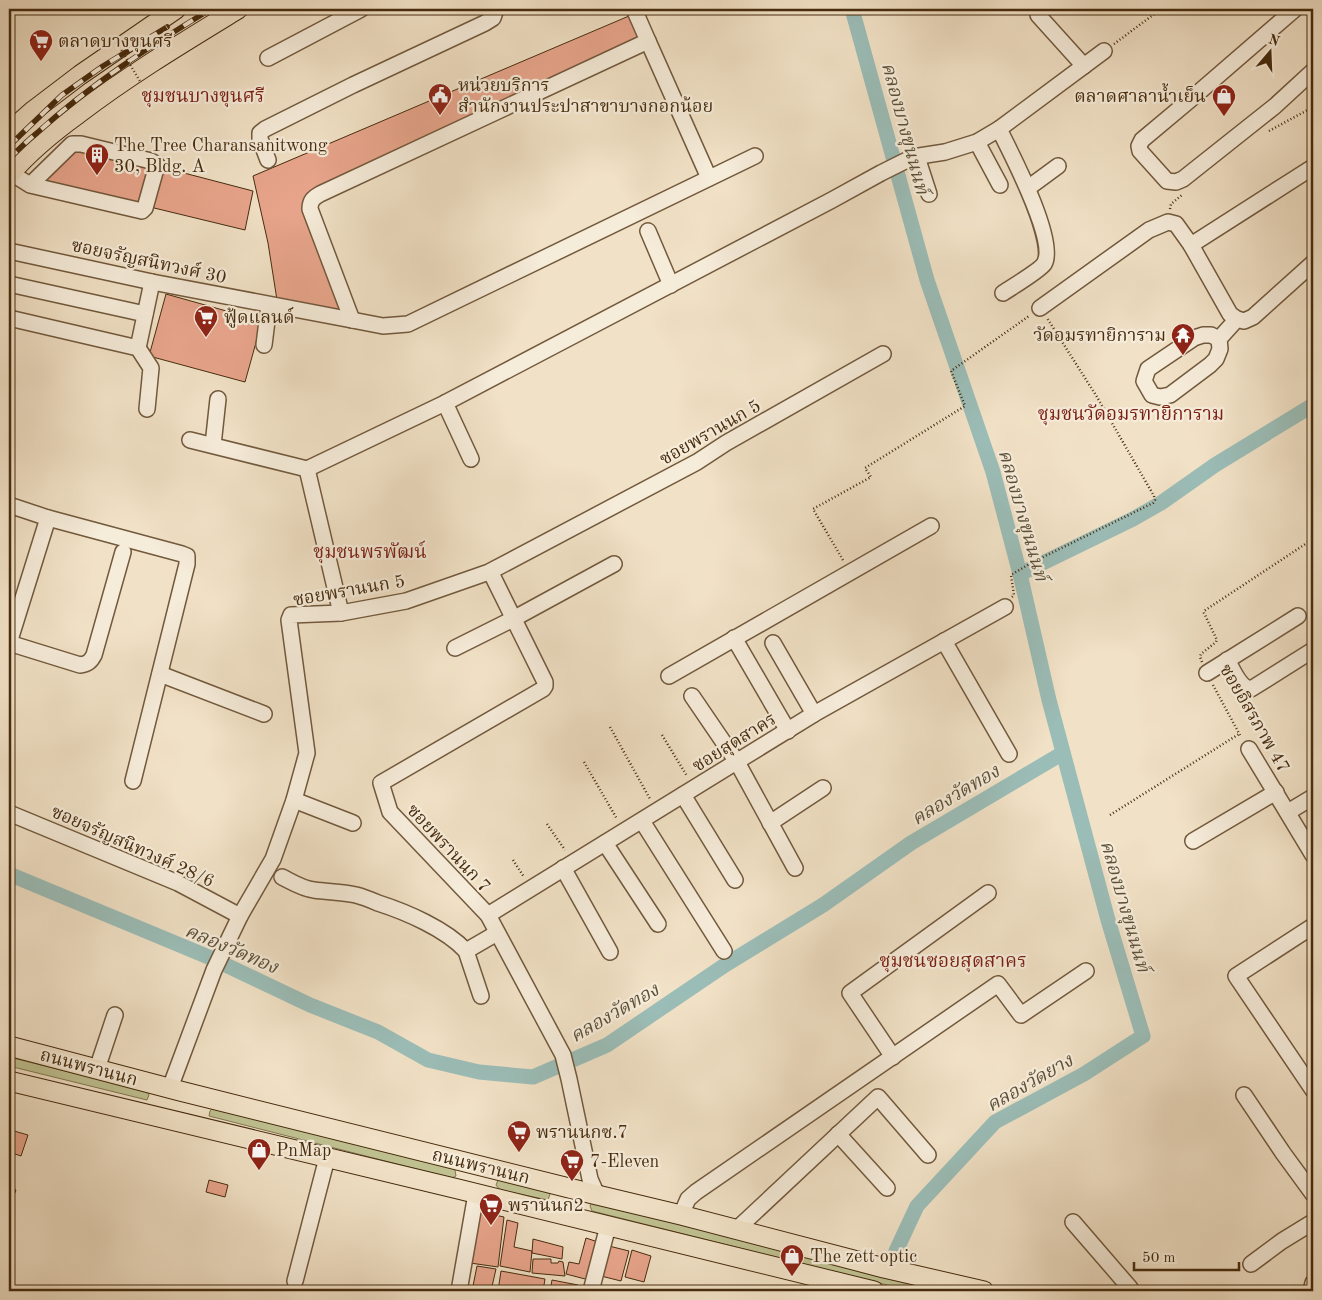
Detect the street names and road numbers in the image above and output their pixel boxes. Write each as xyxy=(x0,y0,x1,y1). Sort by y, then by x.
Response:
street label: ซอยจรัญสนิทวงศ์ 30 xyxy=(70,234,228,287)
street label: ซอยพรานนก 5 xyxy=(657,397,764,469)
street label: ซอยพรานนก 5 xyxy=(292,572,406,610)
street label: ซอยอิสรภาพ 47 xyxy=(1216,661,1292,776)
street label: ซอยสุดสาคร xyxy=(690,710,781,777)
street label: ซอยจรัญสนิทวงศ์ 28/6 xyxy=(48,800,218,891)
street label: ซอยพรานนก 7 xyxy=(403,801,493,896)
street label: ถนนพรานนก xyxy=(38,1046,140,1090)
street label: ถนนพรานนก xyxy=(430,1146,532,1188)

